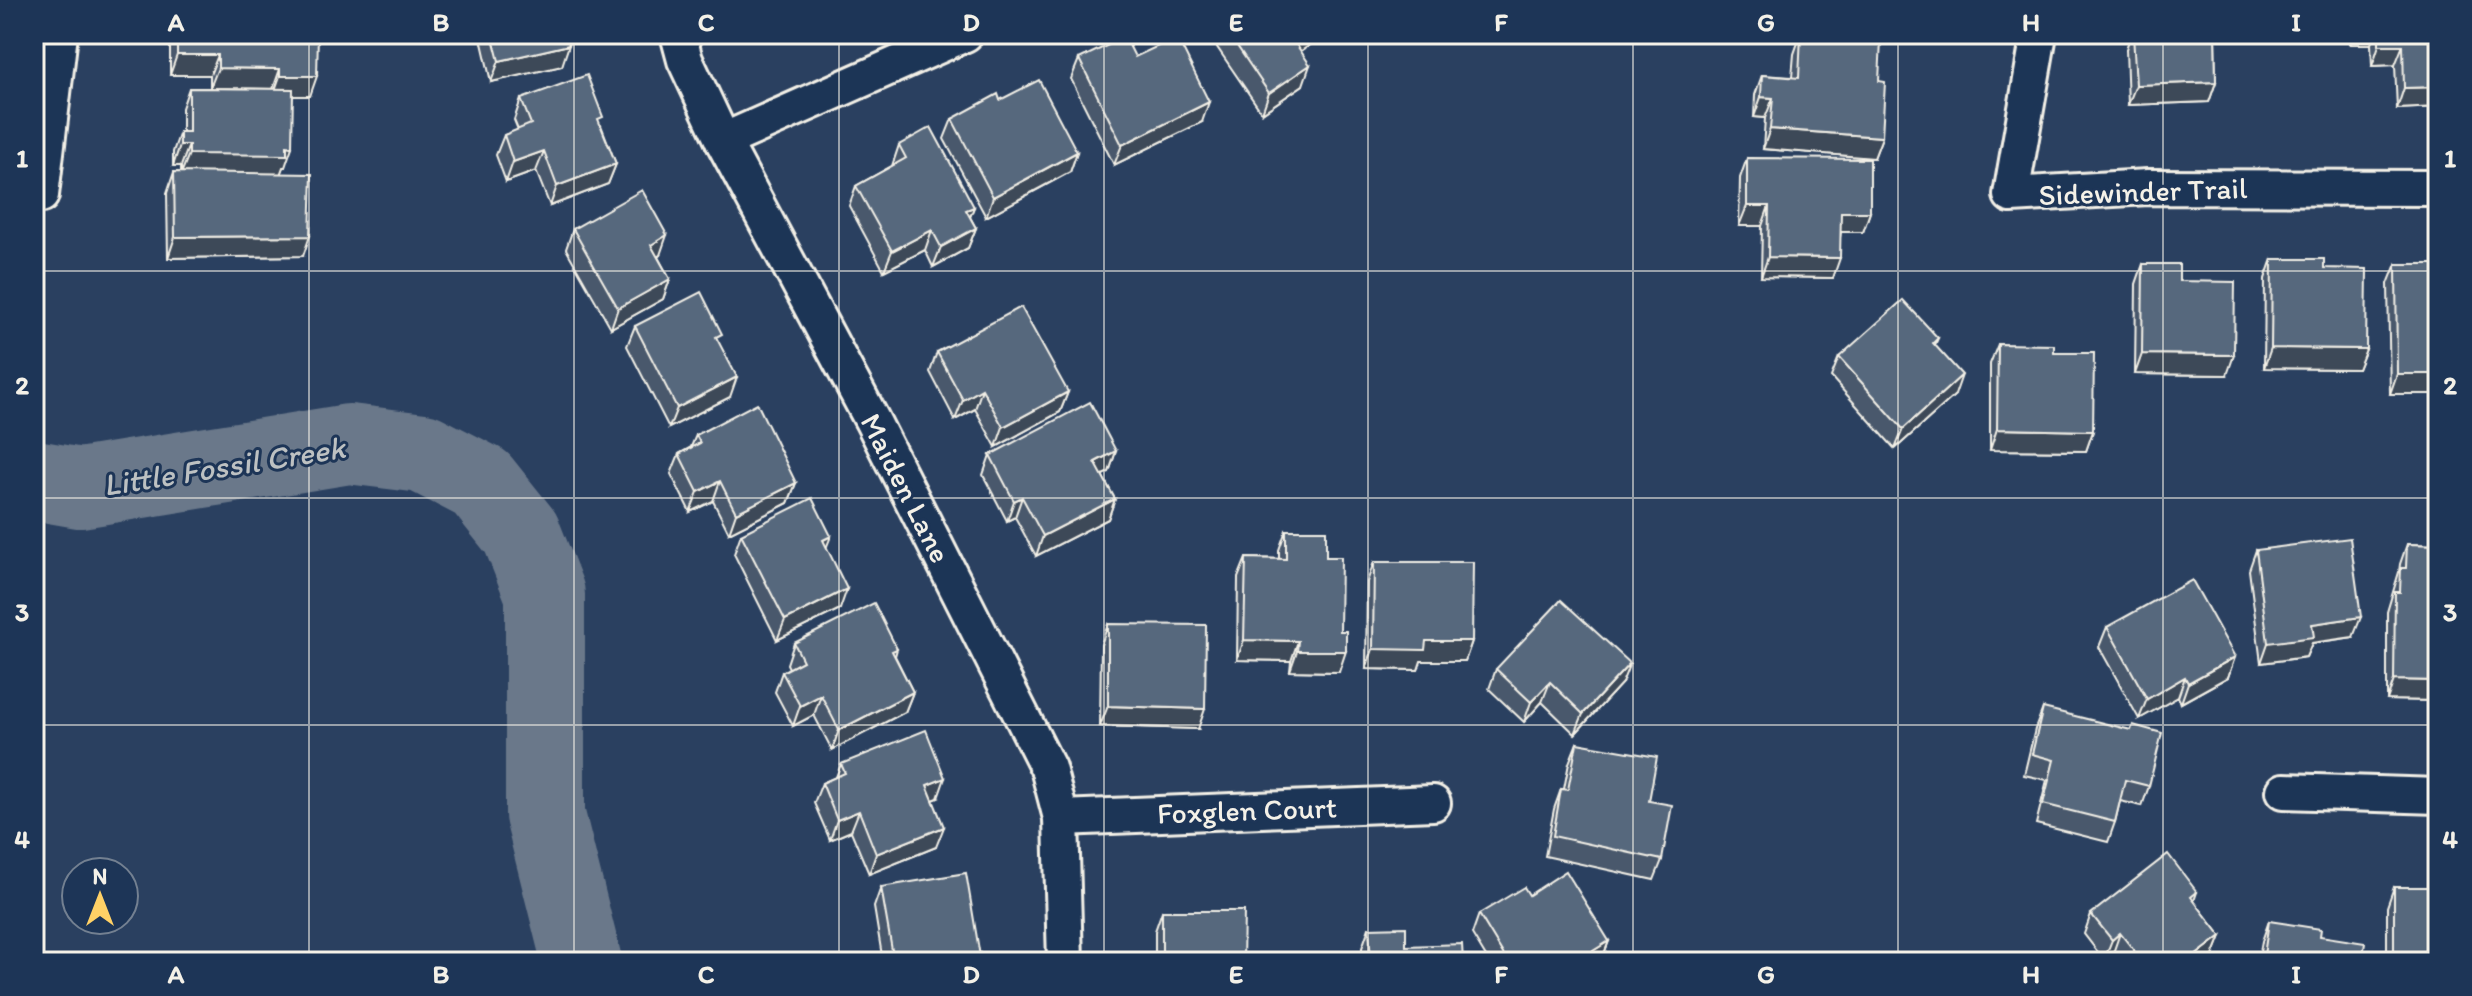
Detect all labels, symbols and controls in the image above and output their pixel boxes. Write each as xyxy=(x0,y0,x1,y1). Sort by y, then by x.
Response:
text: A xyxy=(167,6,185,38)
text: B xyxy=(433,6,450,38)
text: C xyxy=(698,6,715,38)
text: D xyxy=(962,6,980,38)
text: E xyxy=(1229,6,1243,38)
text: F xyxy=(1494,6,1508,38)
text: G xyxy=(1757,6,1775,38)
text: H xyxy=(2022,6,2040,38)
text: I xyxy=(2291,6,2301,38)
text: 1 xyxy=(16,142,28,174)
text: 1 xyxy=(2444,142,2456,174)
street label: Sidewinder Trail xyxy=(2038,169,2248,213)
text: 2 xyxy=(15,369,29,401)
text: 2 xyxy=(2443,369,2457,401)
street label: Maiden Lane xyxy=(853,407,959,569)
water label: Little Fossil Creek xyxy=(100,428,349,504)
text: 3 xyxy=(15,596,29,628)
text: 3 xyxy=(2443,596,2457,628)
street label: Foxglen Court xyxy=(1156,788,1338,832)
text: 4 xyxy=(14,823,30,855)
text: 4 xyxy=(2442,823,2458,855)
north arrow xyxy=(60,856,140,936)
text: N xyxy=(93,863,107,890)
text: A xyxy=(167,958,185,990)
text: B xyxy=(433,958,450,990)
text: C xyxy=(698,958,715,990)
text: D xyxy=(962,958,980,990)
text: E xyxy=(1229,958,1243,990)
text: F xyxy=(1494,958,1508,990)
text: G xyxy=(1757,958,1775,990)
text: H xyxy=(2022,958,2040,990)
text: I xyxy=(2291,958,2301,990)

